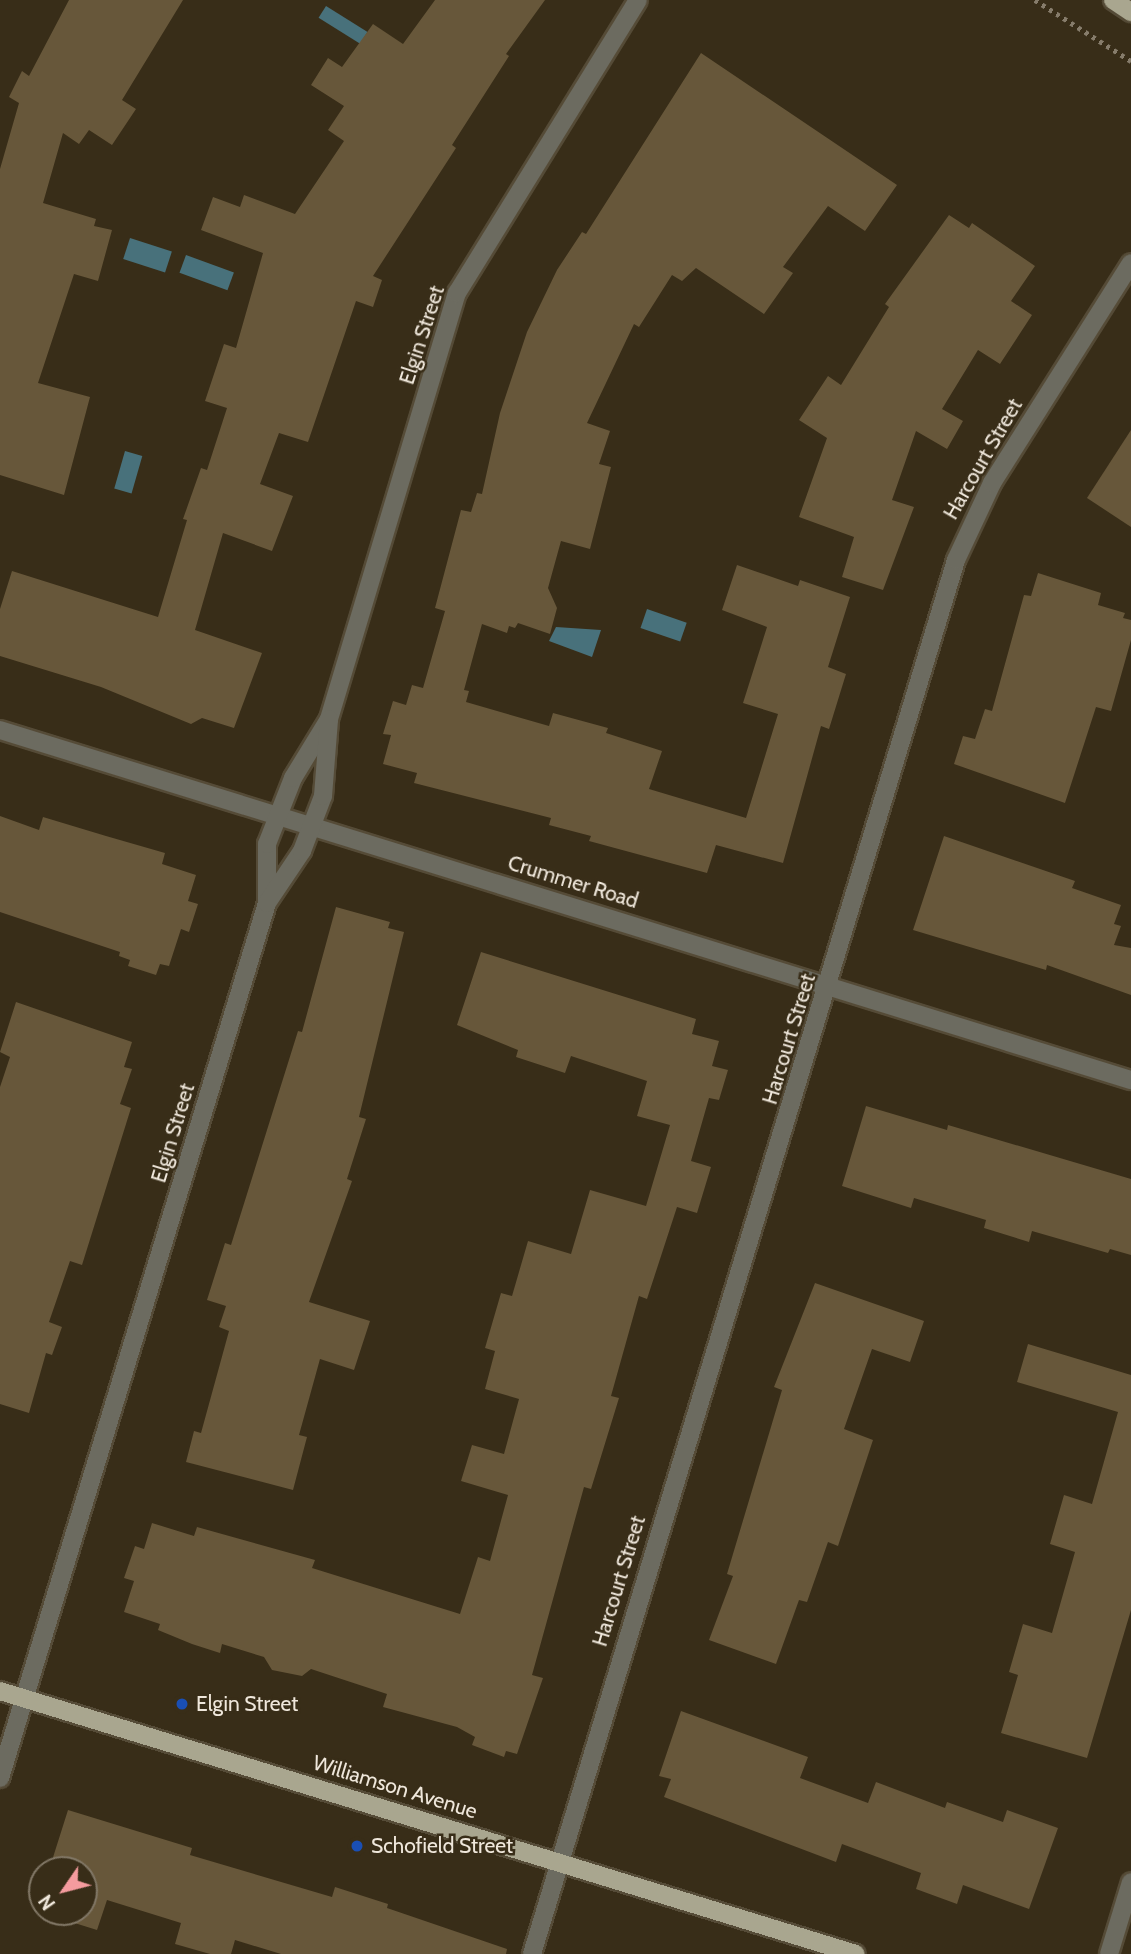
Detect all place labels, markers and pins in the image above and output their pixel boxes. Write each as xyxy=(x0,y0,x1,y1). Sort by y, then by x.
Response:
place label: Elgin Street xyxy=(196,1691,298,1717)
marker: Elgin Street xyxy=(174,1696,190,1712)
place label: Schofield Street xyxy=(371,1833,513,1859)
marker: Schofield Street xyxy=(349,1838,365,1854)

